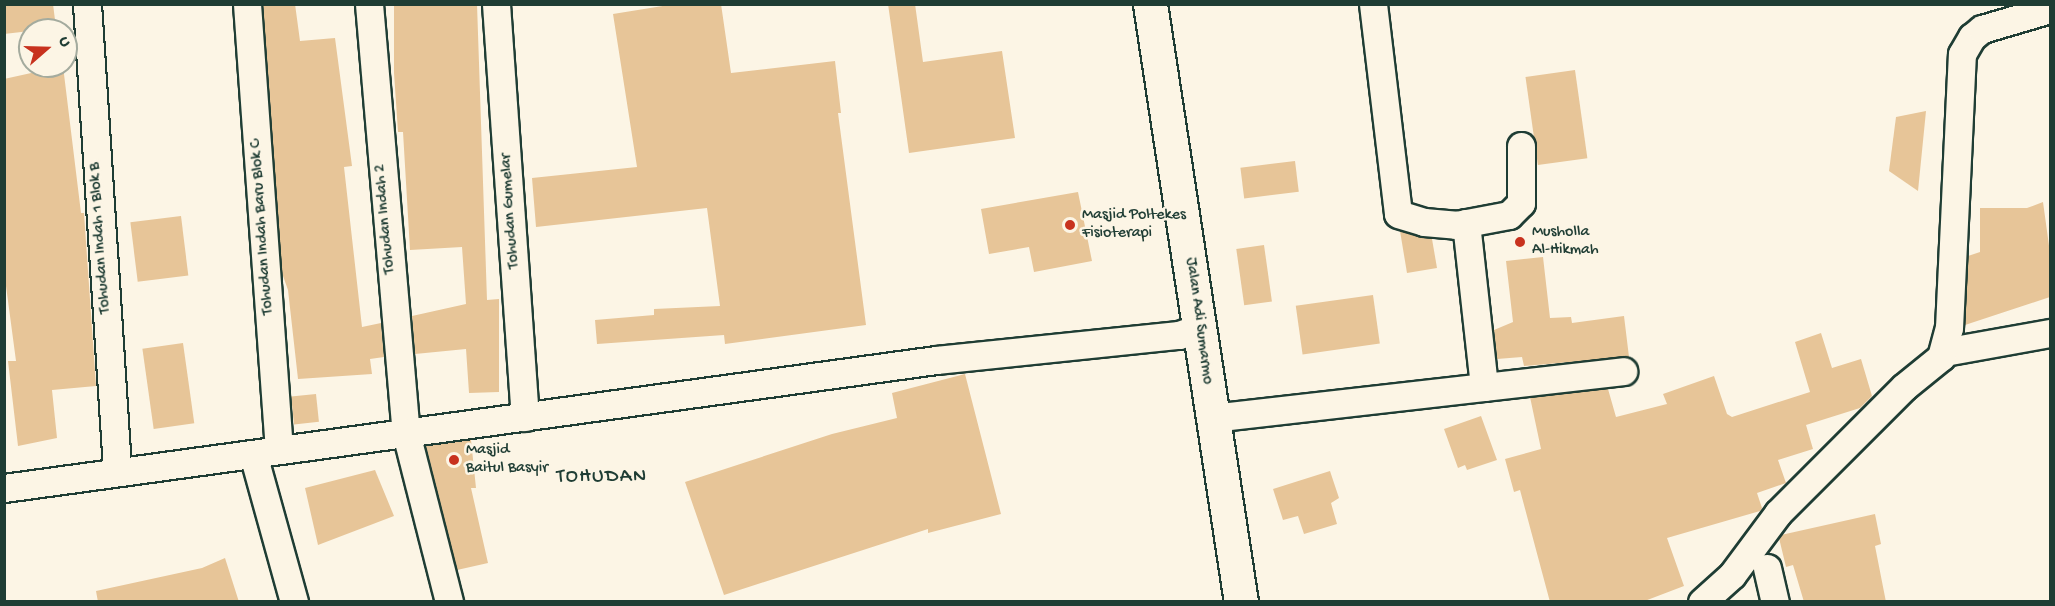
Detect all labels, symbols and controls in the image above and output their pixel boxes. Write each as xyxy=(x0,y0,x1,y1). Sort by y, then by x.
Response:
north arrow xyxy=(18,18,78,78)
text: U xyxy=(53,35,74,50)
street label: Tohudan Indah Baru Blok C xyxy=(247,139,279,315)
street label: Tohudan Gumelar xyxy=(497,153,525,269)
street label: Tohudan Indah 1 Blok B xyxy=(86,162,116,314)
street label: Tohudan Indah 2 xyxy=(372,163,400,275)
place label: Masjid Poltekes Fisioterapi xyxy=(1082,206,1186,244)
marker: Masjid Poltekes Fisioterapi xyxy=(1063,218,1077,232)
place label: Musholla Al-Hikmah xyxy=(1532,223,1599,261)
marker: Musholla Al-Hikmah xyxy=(1513,235,1527,249)
street label: Jalan Adi Sumarmo xyxy=(1180,256,1216,386)
place label: Masjid Baitul Basyir xyxy=(466,441,548,479)
marker: Masjid Baitul Basyir xyxy=(447,453,461,467)
district label: TOHUDAN xyxy=(556,465,648,489)

